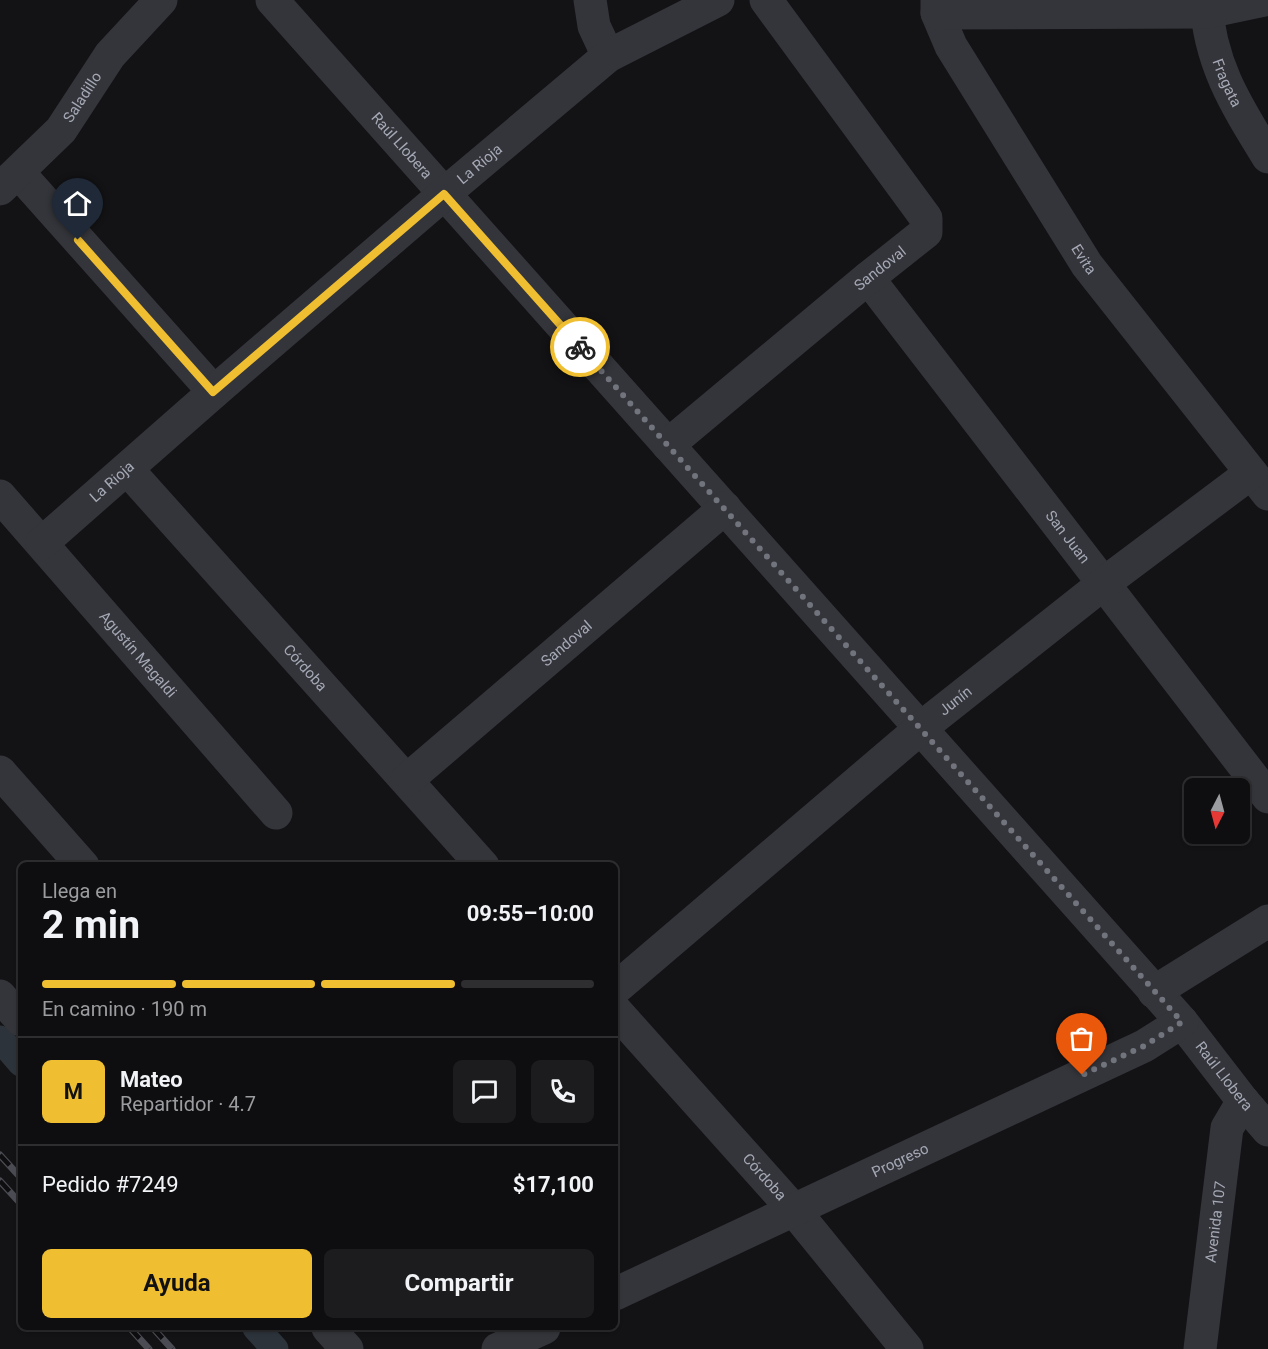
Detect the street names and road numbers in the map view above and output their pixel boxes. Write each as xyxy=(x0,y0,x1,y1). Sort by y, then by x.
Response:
street label: Fragata xyxy=(1209,56,1246,110)
street label: Saladillo xyxy=(59,68,106,126)
street label: Raúl Llobera xyxy=(367,109,436,183)
street label: La Rioja xyxy=(454,140,506,188)
street label: Evita xyxy=(1067,241,1100,278)
street label: Sandoval xyxy=(851,242,910,295)
street label: La Rioja xyxy=(86,457,138,506)
street label: San Juan xyxy=(1042,507,1094,567)
street label: Agustín Magaldi xyxy=(95,608,180,701)
street label: Sandoval xyxy=(537,617,596,670)
street label: Córdoba xyxy=(280,641,331,695)
street label: Junín xyxy=(935,682,975,719)
street label: Raúl Llobera xyxy=(1191,1038,1256,1115)
street label: Progreso xyxy=(869,1139,931,1181)
street label: Córdoba xyxy=(739,1150,790,1204)
street label: Avenida 107 xyxy=(1202,1180,1229,1264)

